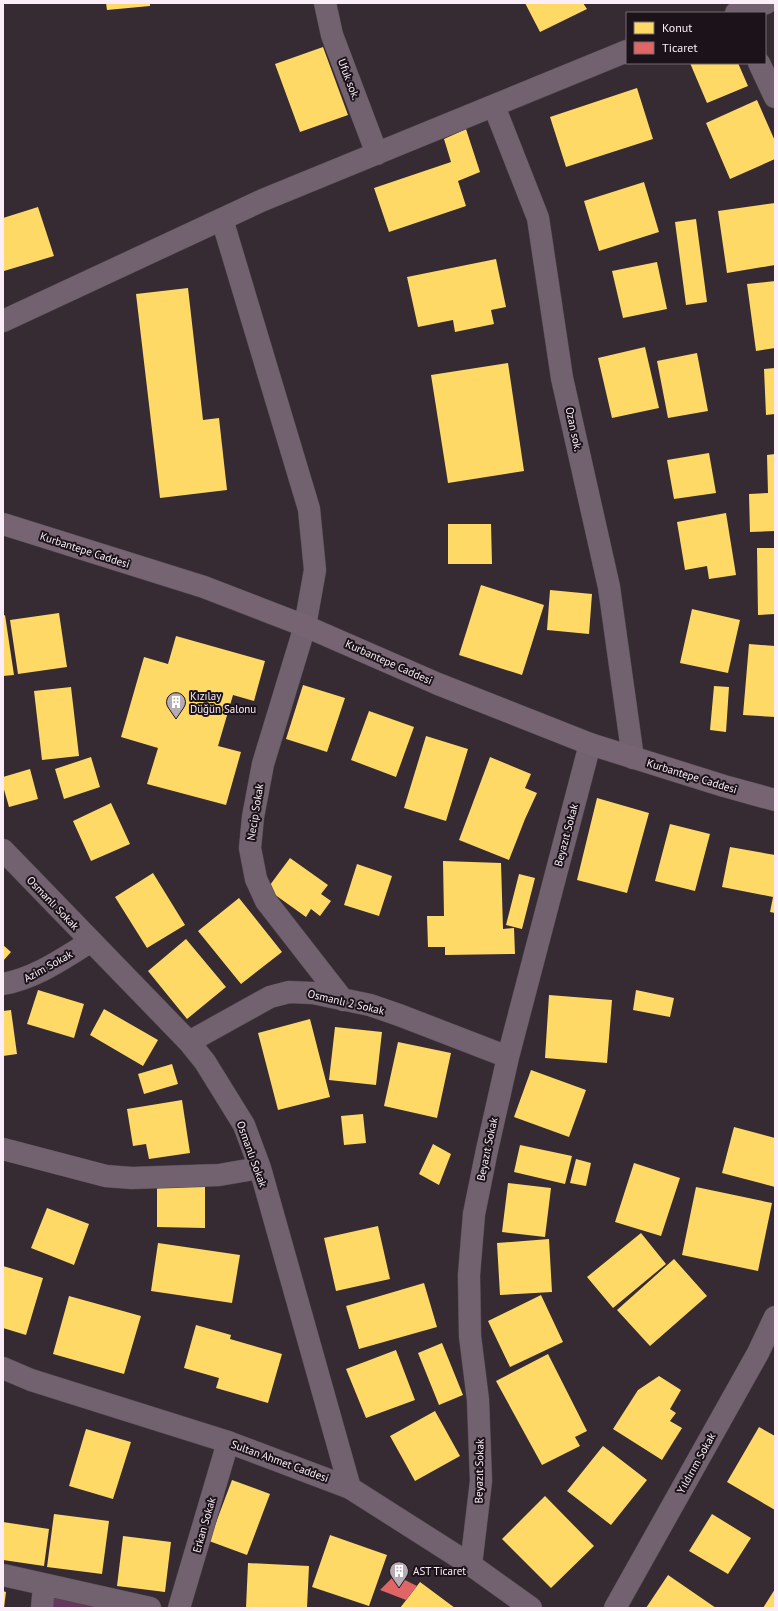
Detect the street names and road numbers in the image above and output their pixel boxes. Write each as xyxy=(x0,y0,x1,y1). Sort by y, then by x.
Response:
street label: Ufuk sok. xyxy=(335,57,363,101)
street label: Ozan sok. xyxy=(563,406,585,452)
street label: Kurbantepe Caddesi xyxy=(38,529,132,571)
street label: Kurbantepe Caddesi xyxy=(343,637,435,687)
street label: Kurbantepe Caddesi xyxy=(645,756,739,796)
street label: Necip Sokak xyxy=(244,782,267,841)
street label: Beyazıt Sokak xyxy=(551,801,581,868)
street label: Osmanlı Sokak xyxy=(24,873,83,933)
street label: Azim Sokak xyxy=(21,947,75,985)
street label: Osmanlı 2 Sokak xyxy=(306,986,386,1018)
street label: Beyazıt Sokak xyxy=(473,1115,501,1182)
street label: Osmanlı Sokak xyxy=(234,1119,271,1190)
street label: Yıldırım Sokak xyxy=(674,1429,719,1496)
street label: Sultan Ahmet Caddesi xyxy=(229,1437,331,1485)
street label: Beyazıt Sokak xyxy=(471,1438,487,1503)
street label: Erkan Sokak xyxy=(189,1495,219,1554)

